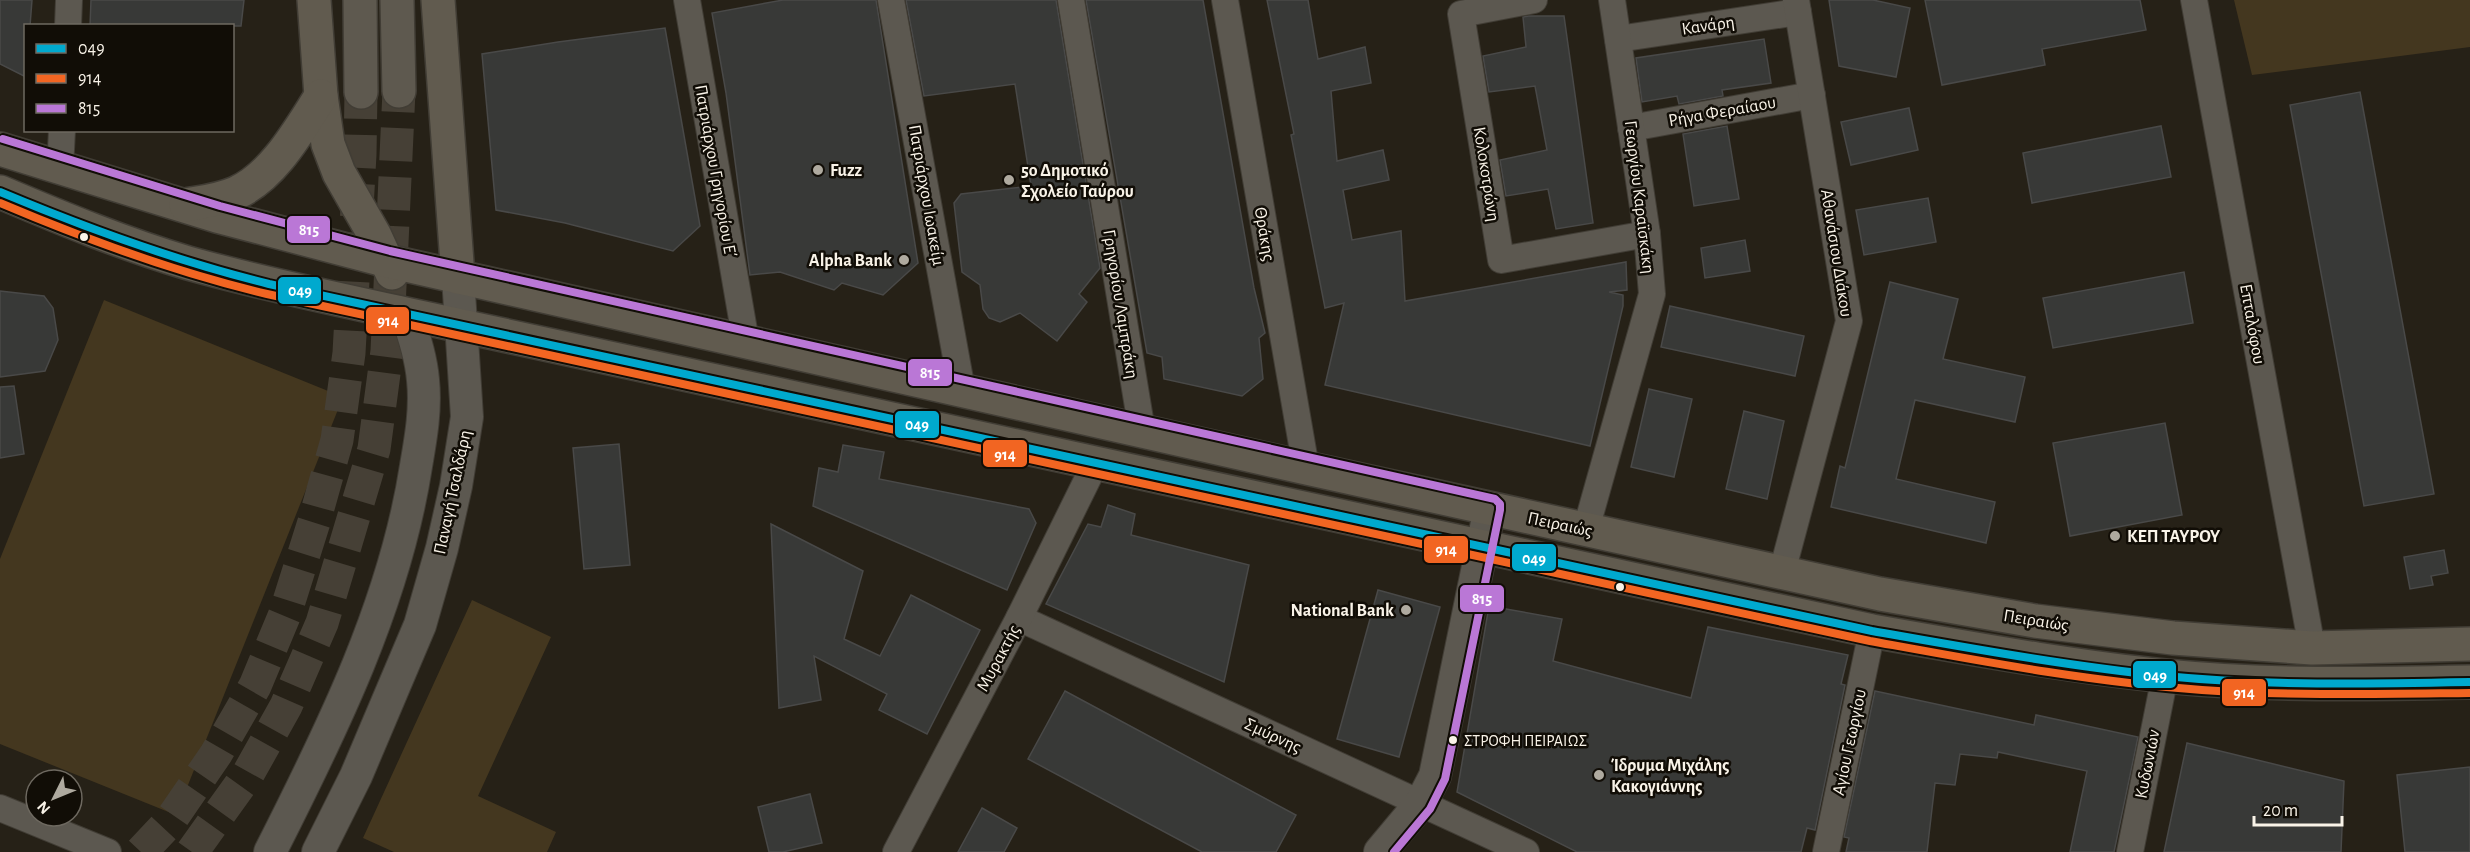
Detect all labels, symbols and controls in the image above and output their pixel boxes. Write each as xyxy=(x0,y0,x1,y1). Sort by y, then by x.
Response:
street label: Κανάρη xyxy=(1680,13,1736,39)
legend xyxy=(24,24,234,132)
text: 049 xyxy=(78,40,105,58)
text: 914 xyxy=(78,70,102,88)
street label: Πατριάρχου Γρηγορίου Ε΄ xyxy=(691,83,740,259)
street label: Ρήγα Φεραίαου xyxy=(1667,93,1777,130)
text: 815 xyxy=(78,100,100,118)
street label: Γεωργίου Καραϊσκάκη xyxy=(1621,119,1658,275)
street label: Πατριάρχου Ιωακείμ xyxy=(905,123,948,268)
street label: Κολοκοτρώνη xyxy=(1470,126,1502,223)
place label: 5ο Δημοτικό Σχολείο Ταύρου xyxy=(1021,161,1134,201)
place label: Fuzz xyxy=(830,162,863,180)
marker: Fuzz xyxy=(811,163,825,177)
marker: 5ο Δημοτικό Σχολείο Ταύρου xyxy=(1002,173,1016,187)
street label: Αθανάσιου Διάκου xyxy=(1817,188,1855,318)
street label: Θράκης xyxy=(1250,206,1278,262)
line badge: 815 xyxy=(286,215,331,244)
text: 815 xyxy=(299,222,319,238)
street label: Γρηγορίου Λαμπράκη xyxy=(1099,228,1142,380)
unlabelled marker xyxy=(78,231,90,243)
place label: Alpha Bank xyxy=(809,252,892,270)
marker: Alpha Bank xyxy=(897,253,911,267)
line badge: 049 xyxy=(277,276,322,305)
text: 049 xyxy=(288,283,312,299)
street label: Επταλόφου xyxy=(2236,283,2268,366)
line badge: 914 xyxy=(365,306,410,335)
text: 914 xyxy=(377,313,399,329)
line badge: 815 xyxy=(907,358,953,387)
text: 815 xyxy=(920,365,940,381)
line badge: 049 xyxy=(894,410,940,439)
text: 049 xyxy=(905,417,929,433)
street label: Παναγή Τσαλδάρη xyxy=(431,428,475,556)
line badge: 914 xyxy=(982,439,1028,468)
text: 914 xyxy=(994,447,1016,463)
street label: Πειραιώς xyxy=(1526,509,1594,541)
place label: ΚΕΠ ΤΑΥΡΟΥ xyxy=(2127,528,2221,546)
marker: ΚΕΠ ΤΑΥΡΟΥ xyxy=(2108,529,2122,543)
line badge: 914 xyxy=(1423,535,1469,564)
text: 914 xyxy=(1435,542,1457,558)
line badge: 049 xyxy=(1511,543,1557,572)
text: 049 xyxy=(1522,551,1546,567)
unlabelled marker xyxy=(1614,581,1626,593)
line badge: 815 xyxy=(1459,584,1505,613)
text: 815 xyxy=(1472,591,1492,607)
place label: National Bank xyxy=(1291,602,1394,620)
marker: National Bank xyxy=(1399,603,1413,617)
street label: Πειραιώς xyxy=(2002,607,2070,635)
street label: Μυρακτής xyxy=(974,622,1024,695)
line badge: 049 xyxy=(2132,660,2177,689)
text: 049 xyxy=(2143,668,2167,684)
line badge: 914 xyxy=(2221,678,2267,707)
text: 914 xyxy=(2233,685,2255,701)
street label: Αγίου Γεωργίου xyxy=(1829,687,1870,797)
street label: Σμύρνης xyxy=(1241,715,1304,757)
street label: Κυδωνιών xyxy=(2132,728,2164,800)
place label: ΣΤΡΟΦΗ ΠΕΙΡΑΙΩΣ xyxy=(1464,733,1587,749)
marker: ΣΤΡΟΦΗ ΠΕΙΡΑΙΩΣ xyxy=(1447,734,1459,746)
place label: Ίδρυμα Μιχάλης Κακογιάννης xyxy=(1611,756,1729,796)
north arrow xyxy=(24,768,84,828)
marker: Ίδρυμα Μιχάλης Κακογιάννης xyxy=(1592,768,1606,782)
scale bar xyxy=(2254,789,2342,827)
text: N xyxy=(34,798,53,817)
text: 20 m xyxy=(2263,802,2298,820)

